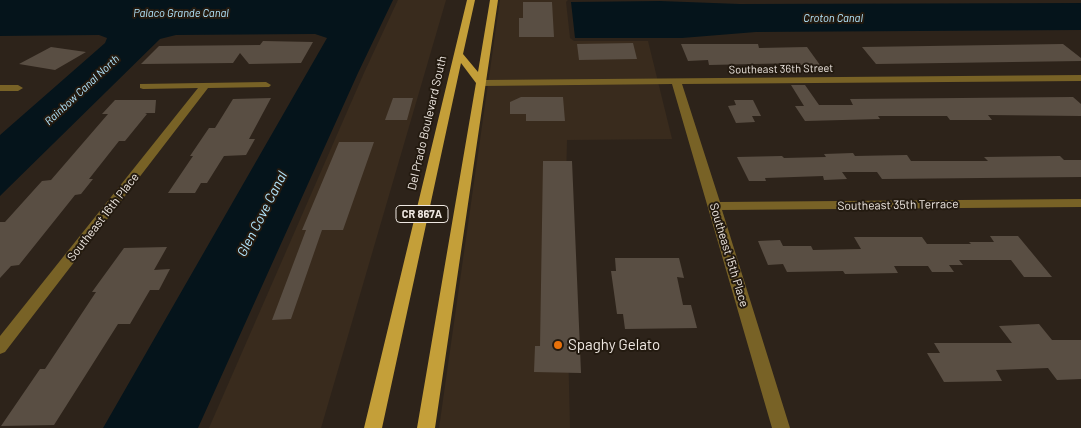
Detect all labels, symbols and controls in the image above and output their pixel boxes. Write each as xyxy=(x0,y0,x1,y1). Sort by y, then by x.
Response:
water label: Palaco Grande Canal xyxy=(133,6,229,20)
water label: Croton Canal xyxy=(803,11,863,25)
water label: Rainbow Canal North xyxy=(42,52,122,128)
street label: Del Prado Boulevard South xyxy=(405,54,449,192)
street label: Southeast 36th Street xyxy=(729,61,833,77)
water label: Glen Cove Canal xyxy=(233,168,291,260)
street label: Southeast 16th Place xyxy=(64,170,142,264)
street label: Southeast 35th Terrace xyxy=(837,197,959,213)
street label: Southeast 15th Place xyxy=(706,201,752,309)
road number: CR 867A xyxy=(396,205,448,222)
place label: Spaghy Gelato xyxy=(568,336,660,354)
marker: Spaghy Gelato xyxy=(552,339,564,351)

